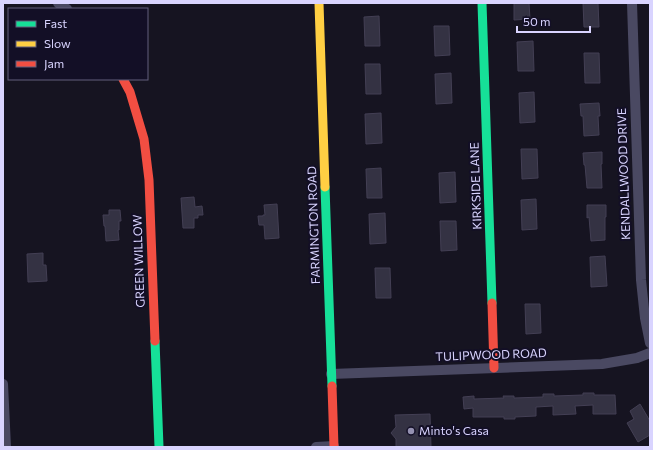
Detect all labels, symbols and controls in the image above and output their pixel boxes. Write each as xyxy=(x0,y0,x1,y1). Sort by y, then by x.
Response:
legend xyxy=(8,8,148,80)
scale bar xyxy=(517,8,590,34)
text: 50 m xyxy=(523,14,551,28)
text: Fast xyxy=(44,16,67,30)
text: Slow xyxy=(44,36,71,50)
text: Jam xyxy=(44,56,64,71)
street label: KENDALLWOOD DRIVE xyxy=(614,108,632,240)
street label: KIRKSIDE LANE xyxy=(466,142,484,230)
street label: FARMINGTON ROAD xyxy=(304,166,322,284)
street label: GREEN WILLOW xyxy=(129,214,147,308)
street label: TULIPWOOD ROAD xyxy=(435,345,547,363)
place label: Minto's Casa xyxy=(419,423,489,437)
marker: Minto's Casa xyxy=(406,426,416,436)

